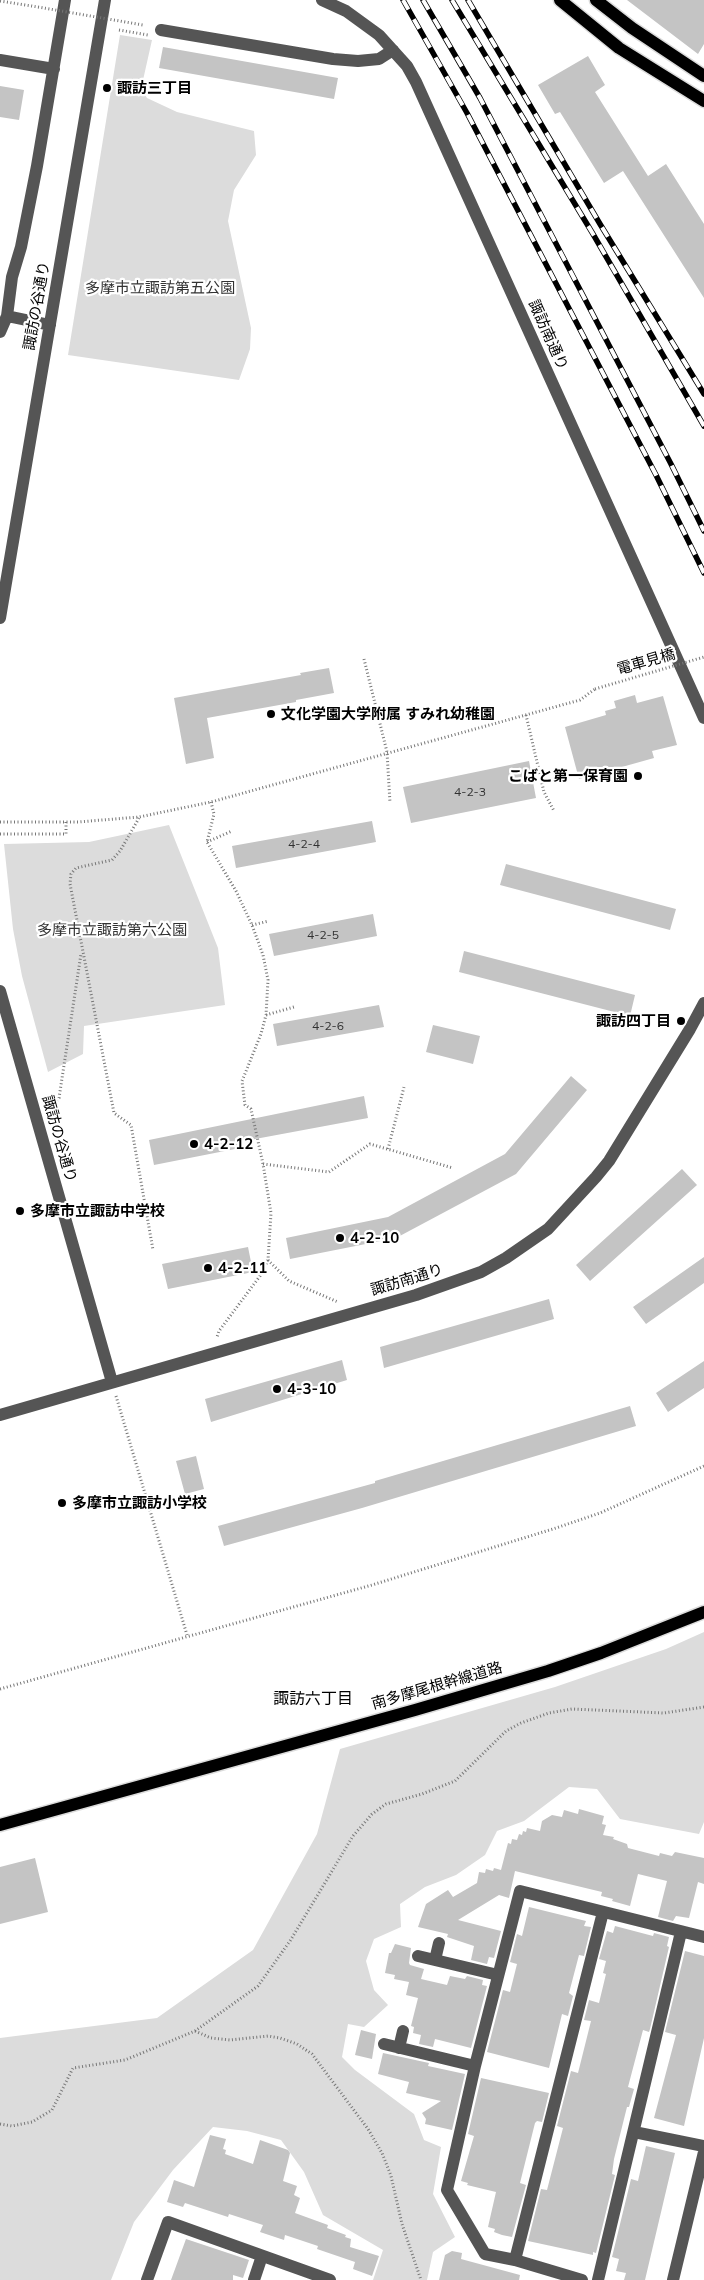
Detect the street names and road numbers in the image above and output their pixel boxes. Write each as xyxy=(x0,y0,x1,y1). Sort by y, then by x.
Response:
street label: 諏訪の谷通り xyxy=(20,260,54,352)
street label: 諏訪南通り xyxy=(525,297,571,373)
street label: 電車見橋 xyxy=(615,645,677,679)
street label: 諏訪の谷通り xyxy=(38,1093,80,1185)
street label: 諏訪南通り xyxy=(369,1260,445,1300)
street label: 南多摩尾根幹線道路 xyxy=(370,1659,504,1713)

